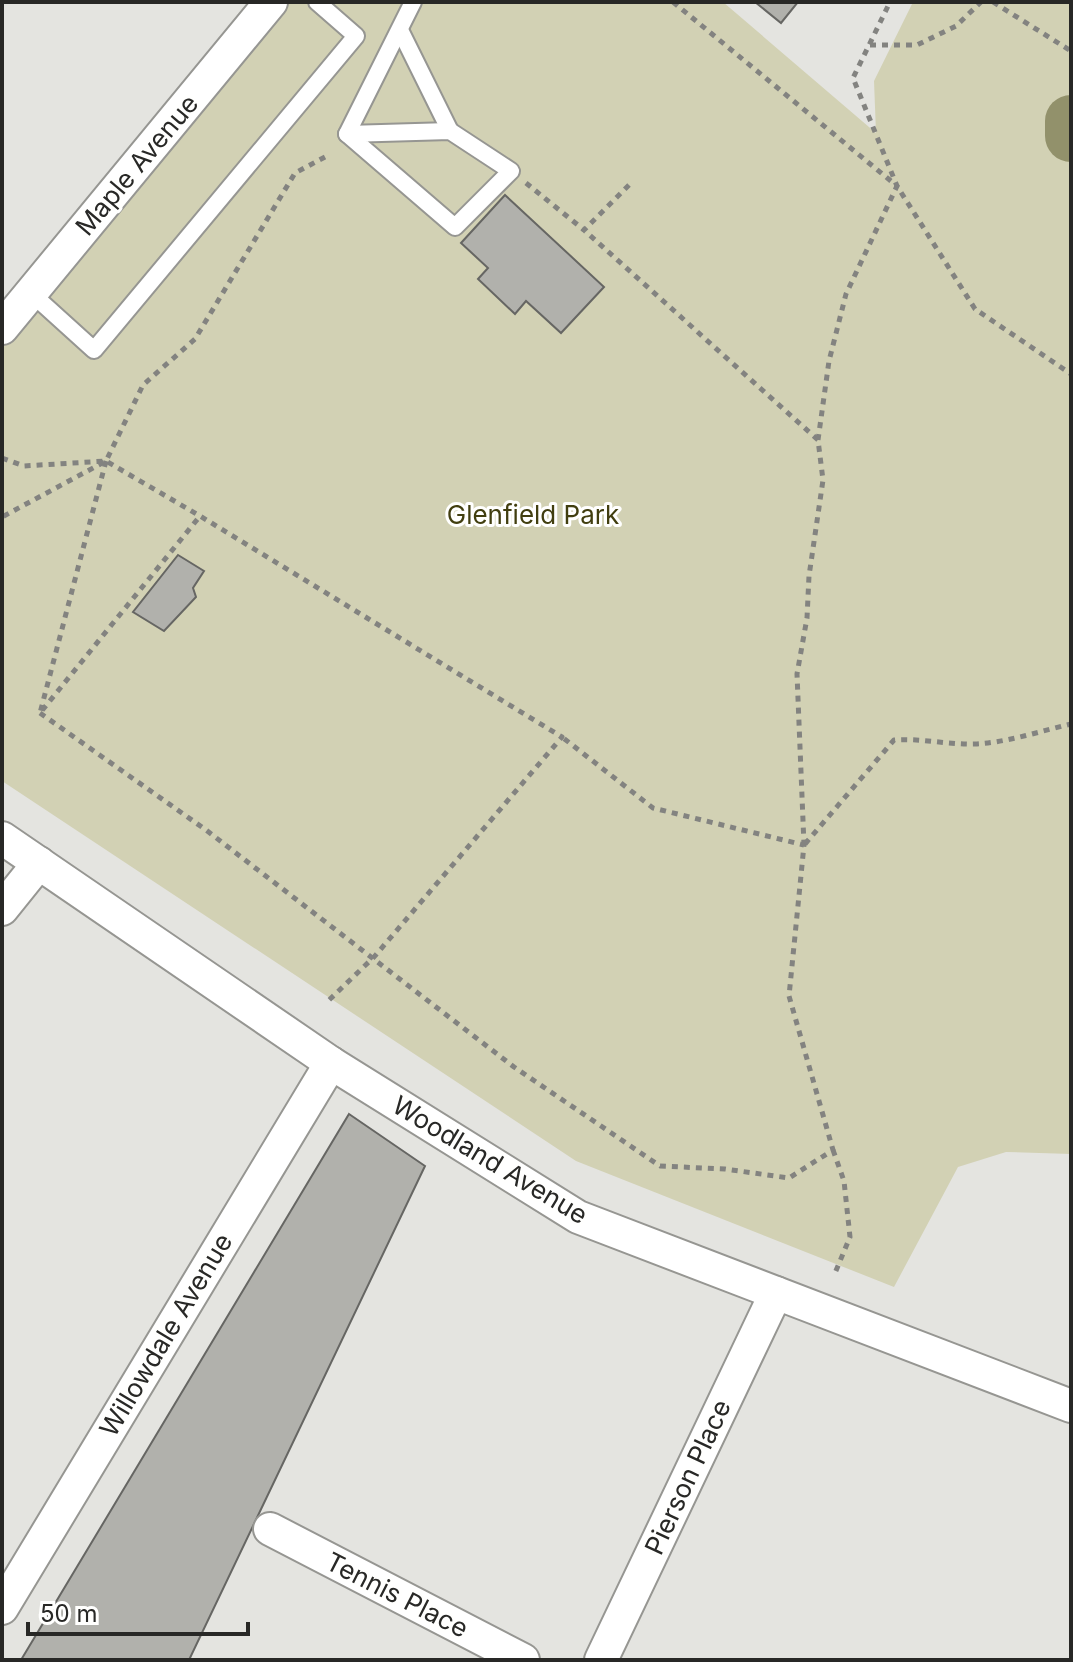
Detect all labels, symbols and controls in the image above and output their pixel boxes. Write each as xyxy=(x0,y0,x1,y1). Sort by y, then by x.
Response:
street label: Maple Avenue xyxy=(69,88,204,241)
park label: Glenfield Park xyxy=(447,499,619,530)
street label: Woodland Avenue xyxy=(387,1089,593,1230)
street label: Willowdale Avenue xyxy=(93,1228,238,1442)
street label: Pierson Place xyxy=(638,1394,737,1559)
street label: Tennis Place xyxy=(321,1545,474,1644)
scale bar xyxy=(28,1586,248,1636)
text: 50 m xyxy=(40,1599,98,1628)

